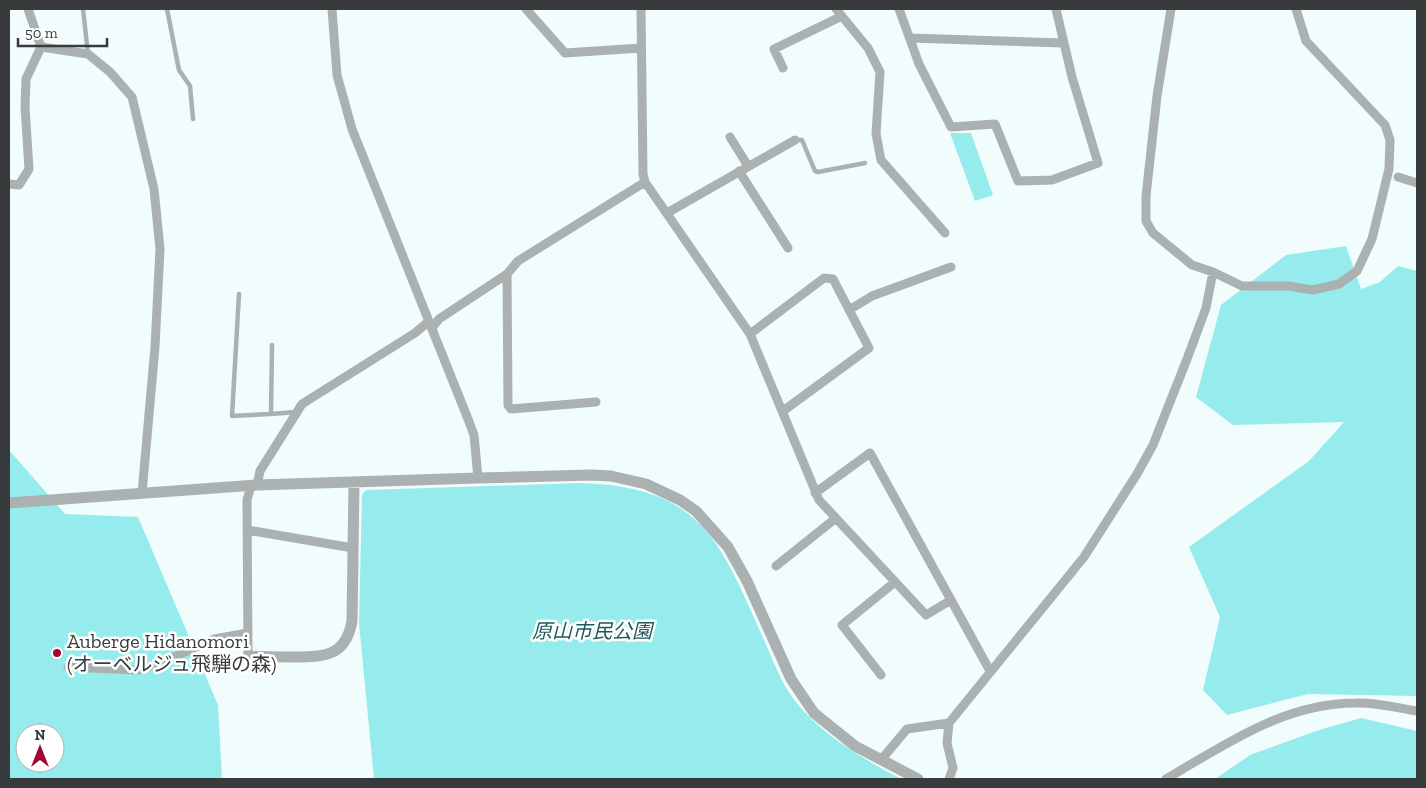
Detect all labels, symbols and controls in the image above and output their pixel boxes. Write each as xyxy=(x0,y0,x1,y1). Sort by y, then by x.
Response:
scale bar xyxy=(18,15,106,47)
text: 50 m xyxy=(25,24,58,42)
park label: 原山市民公園 xyxy=(532,619,655,643)
place label: Auberge Hidanomori (オーベルジュ飛騨の森) xyxy=(67,629,277,676)
marker: Auberge Hidanomori (オーベルジュ飛騨の森) xyxy=(51,647,63,659)
north arrow xyxy=(15,723,65,773)
text: N xyxy=(35,727,46,744)

